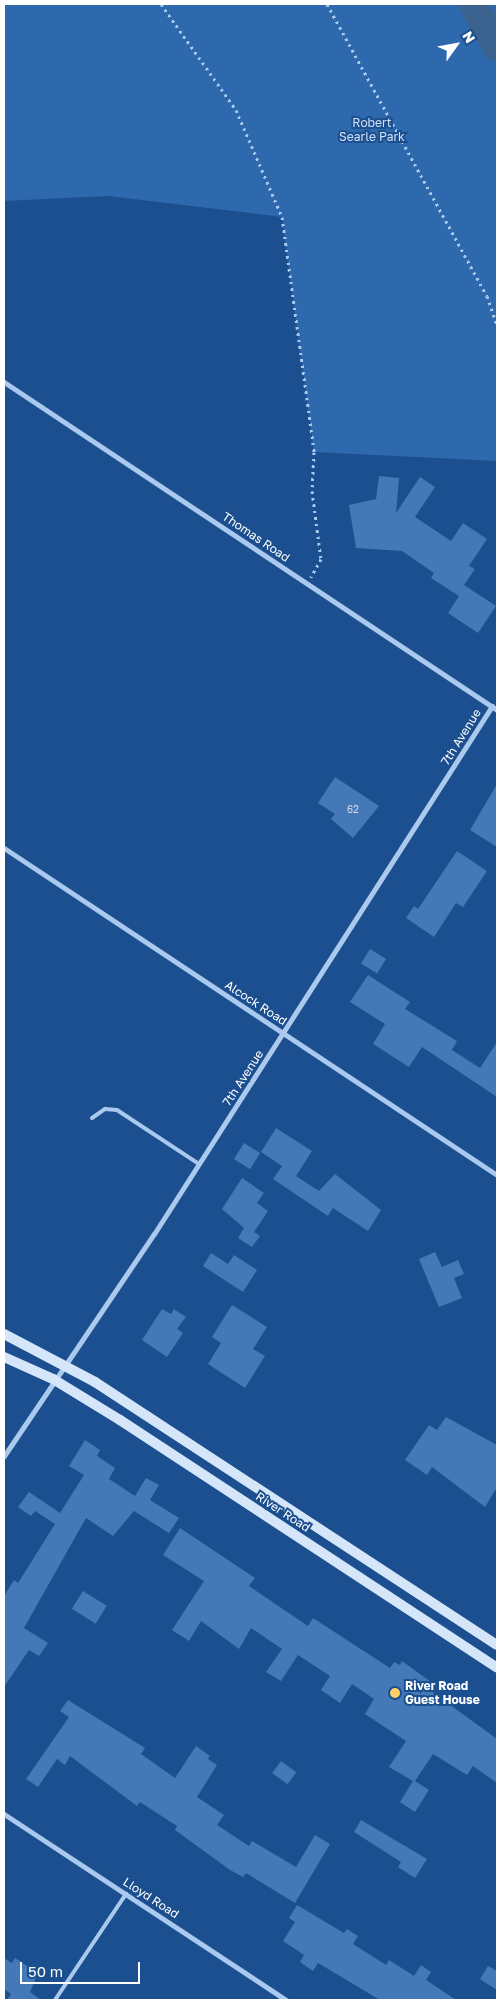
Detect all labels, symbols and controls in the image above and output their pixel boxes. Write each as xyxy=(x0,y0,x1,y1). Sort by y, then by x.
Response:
north arrow xyxy=(431,20,481,70)
text: N xyxy=(459,28,479,46)
park label: Robert Searle Park xyxy=(339,116,405,144)
street label: Thomas Road xyxy=(220,509,292,565)
street label: 7th Avenue xyxy=(438,706,484,768)
house number: 62 xyxy=(347,804,359,816)
street label: Alcock Road xyxy=(222,978,290,1028)
street label: 7th Avenue xyxy=(220,1047,266,1109)
street label: River Road xyxy=(253,1489,313,1535)
place label: River Road Guest House xyxy=(405,1679,480,1707)
marker: River Road Guest House xyxy=(389,1687,401,1699)
street label: Lloyd Road xyxy=(120,1875,182,1921)
scale bar xyxy=(22,1952,142,1984)
text: 50 m xyxy=(28,1962,63,1980)

